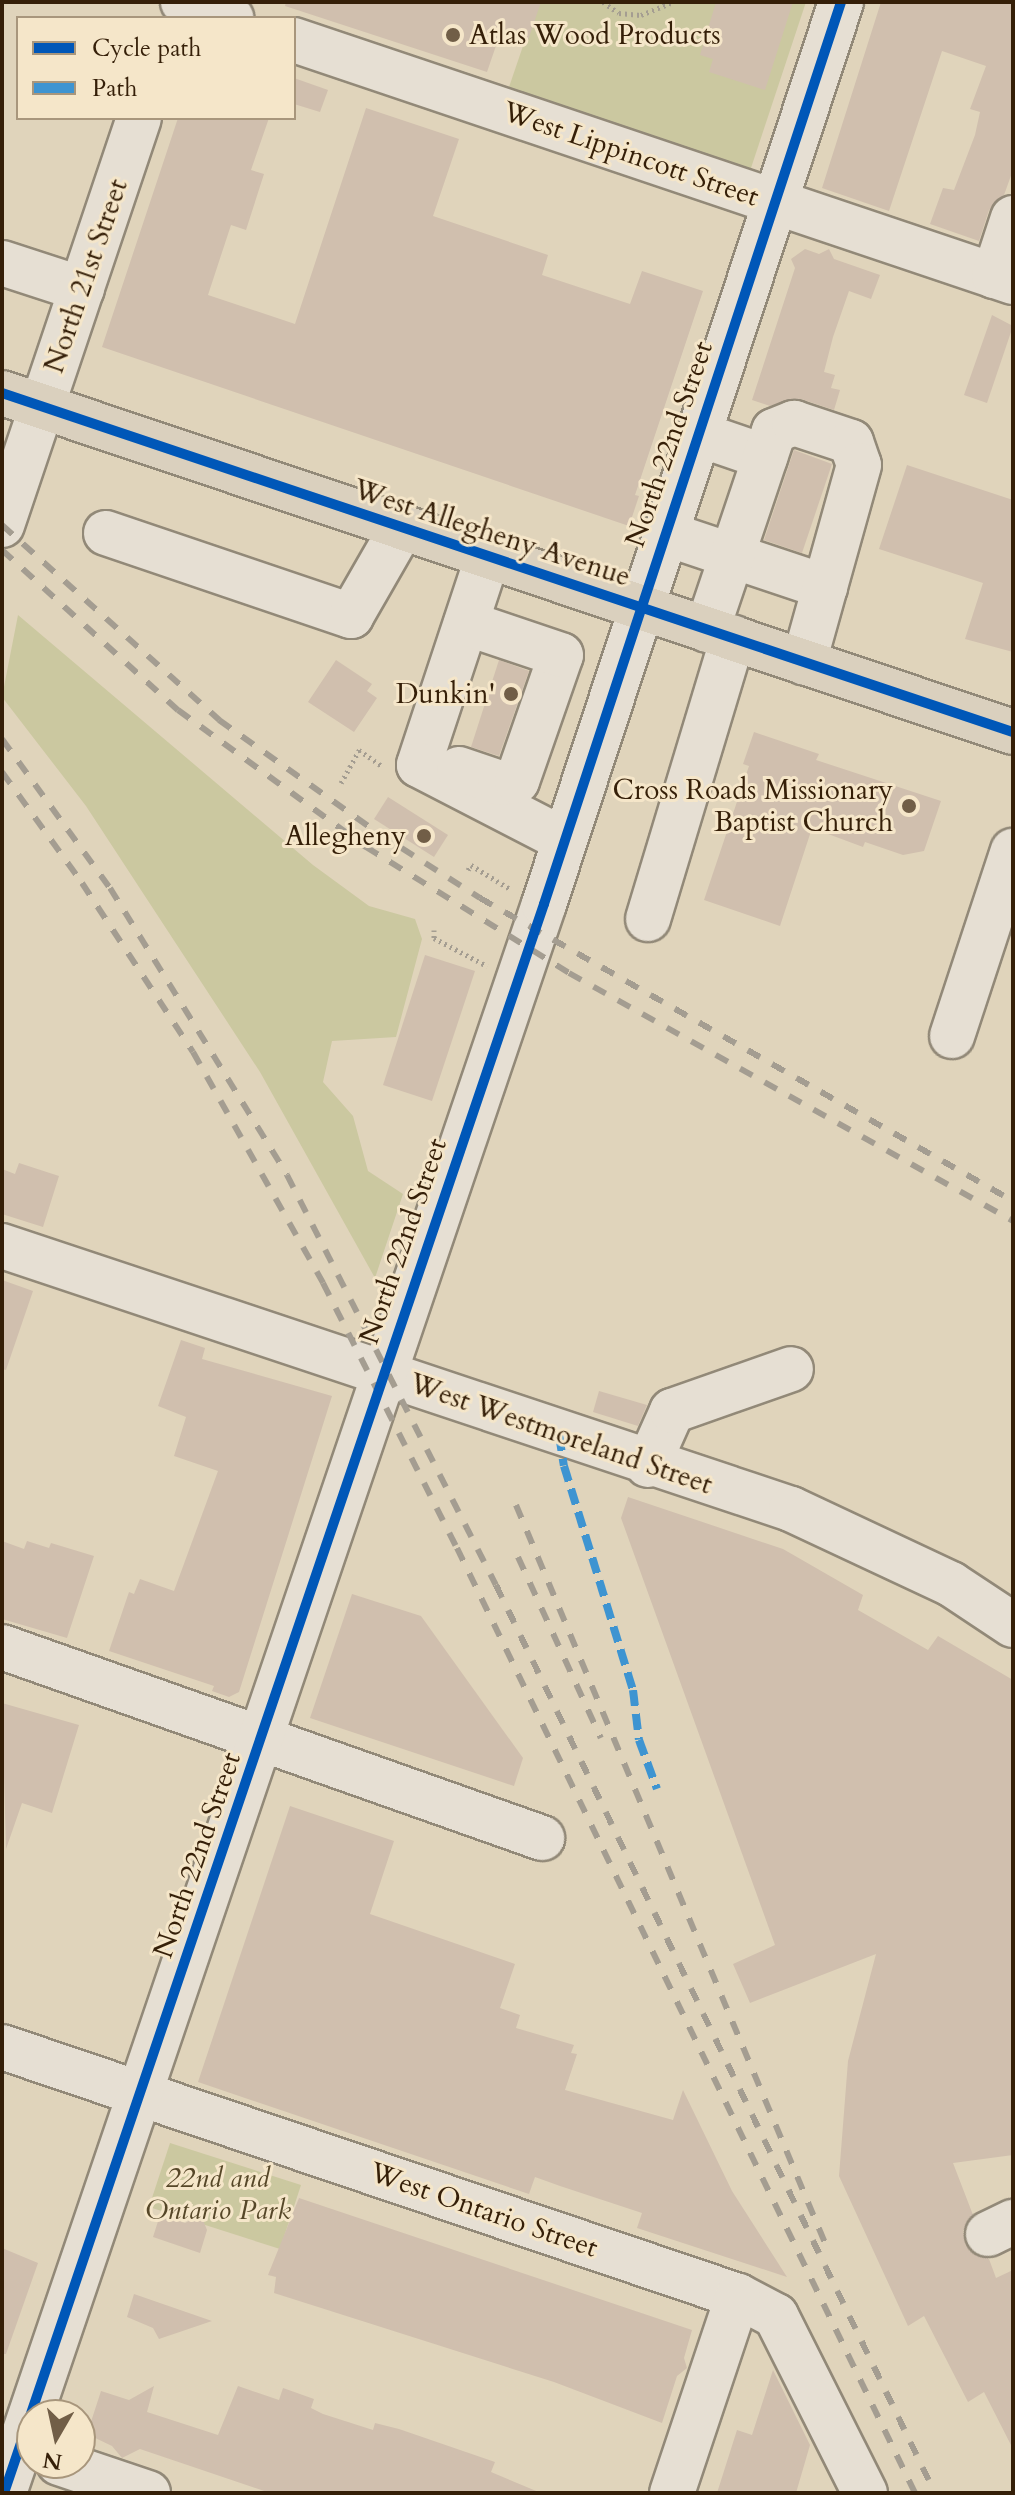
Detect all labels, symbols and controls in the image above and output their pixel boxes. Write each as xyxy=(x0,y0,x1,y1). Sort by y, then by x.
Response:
legend xyxy=(16,16,296,120)
place label: Atlas Wood Products xyxy=(469,18,721,52)
marker: Atlas Wood Products xyxy=(444,26,462,44)
text: Cycle path xyxy=(92,32,201,65)
text: Path xyxy=(92,72,137,105)
street label: West Lippincott Street xyxy=(499,94,763,214)
street label: North 21st Street xyxy=(37,175,135,377)
street label: North 22nd Street xyxy=(618,337,720,551)
street label: West Allegheny Avenue xyxy=(349,472,635,594)
place label: Dunkin' xyxy=(396,677,495,711)
marker: Dunkin' xyxy=(502,685,520,703)
place label: Cross Roads Missionary Baptist Church xyxy=(613,773,893,839)
marker: Cross Roads Missionary Baptist Church xyxy=(900,797,918,815)
place label: Allegheny xyxy=(285,819,406,853)
marker: Allegheny xyxy=(413,825,435,847)
street label: North 22nd Street xyxy=(352,1134,454,1348)
street label: West Westmoreland Street xyxy=(405,1366,717,1502)
street label: North 22nd Street xyxy=(146,1748,248,1962)
street label: West Ontario Street xyxy=(366,2155,602,2265)
park label: 22nd and Ontario Park xyxy=(145,2161,291,2227)
north arrow xyxy=(16,2399,96,2479)
text: N xyxy=(41,2444,64,2477)

